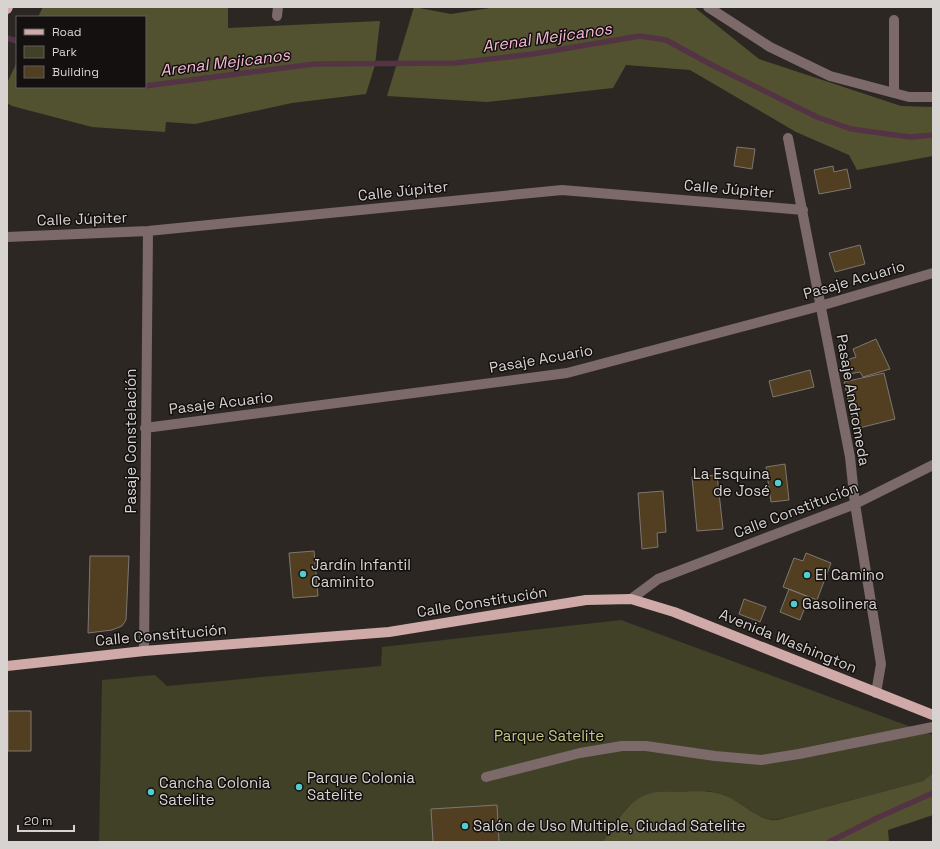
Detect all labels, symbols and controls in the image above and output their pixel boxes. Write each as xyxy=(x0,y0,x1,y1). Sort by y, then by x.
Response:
legend xyxy=(16,16,146,88)
water label: Arenal Mejicanos xyxy=(481,18,614,57)
text: Road xyxy=(52,24,81,40)
text: Park xyxy=(52,44,77,60)
water label: Arenal Mejicanos xyxy=(159,44,292,81)
text: Building xyxy=(52,64,99,80)
street label: Calle Júpiter xyxy=(683,175,775,202)
street label: Calle Júpiter xyxy=(357,176,449,205)
street label: Calle Júpiter xyxy=(36,207,128,230)
street label: Pasaje Acuario xyxy=(801,256,907,303)
street label: Pasaje Andromeda xyxy=(833,333,874,467)
street label: Pasaje Acuario xyxy=(488,340,594,377)
street label: Pasaje Constelación xyxy=(121,369,140,513)
street label: Pasaje Acuario xyxy=(168,387,274,418)
place label: La Esquina de José xyxy=(693,464,770,500)
street label: Calle Constitución xyxy=(731,477,861,542)
marker: La Esquina de José xyxy=(773,478,783,488)
place label: Jardín Infantil Caminito xyxy=(311,555,411,591)
place label: El Camino xyxy=(815,565,884,584)
marker: Jardín Infantil Caminito xyxy=(298,569,308,579)
marker: El Camino xyxy=(802,570,812,580)
street label: Calle Constitución xyxy=(415,582,549,621)
place label: Gasolinera xyxy=(802,594,877,613)
marker: Gasolinera xyxy=(789,599,799,609)
street label: Avenida Washington xyxy=(716,604,860,677)
street label: Calle Constitución xyxy=(94,619,228,650)
park label: Parque Satelite xyxy=(494,726,604,745)
place label: Parque Colonia Satelite xyxy=(307,768,415,804)
place label: Cancha Colonia Satelite xyxy=(159,773,271,809)
marker: Parque Colonia Satelite xyxy=(294,782,304,792)
marker: Cancha Colonia Satelite xyxy=(146,787,156,797)
scale bar xyxy=(18,807,74,833)
text: 20 m xyxy=(24,813,52,829)
place label: Salón de Uso Multiple, Ciudad Satelite xyxy=(473,816,746,835)
marker: Salón de Uso Multiple, Ciudad Satelite xyxy=(460,821,470,831)

